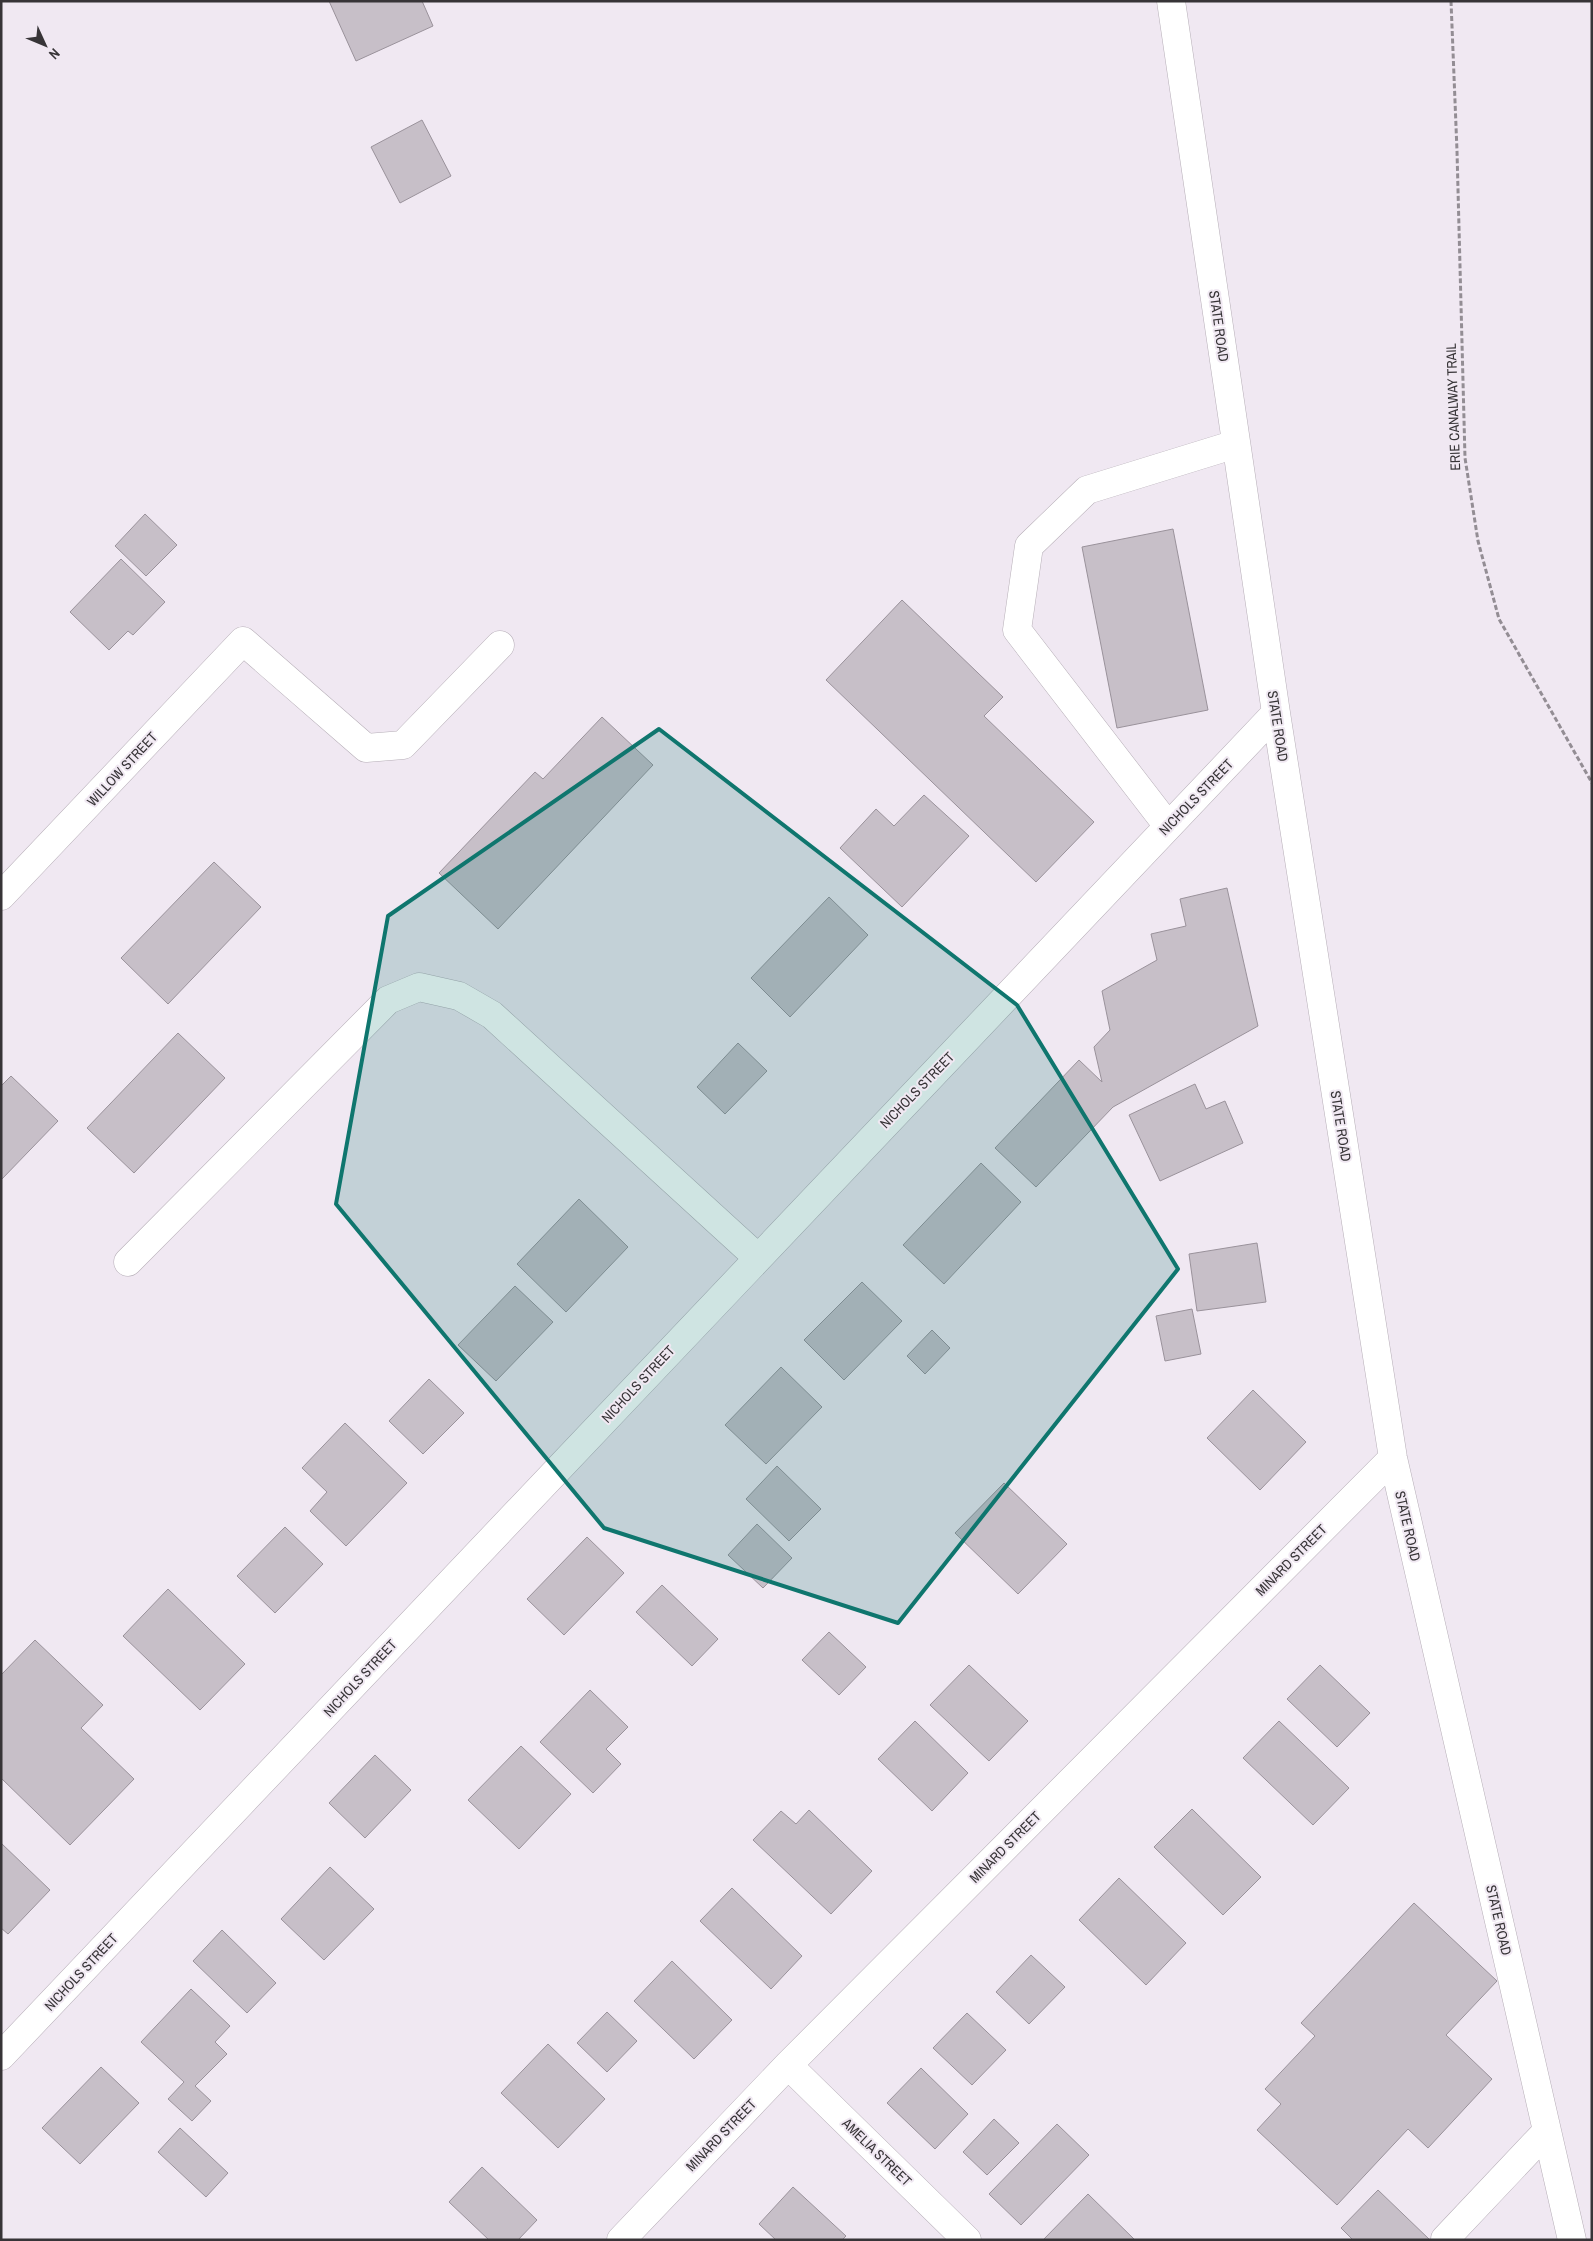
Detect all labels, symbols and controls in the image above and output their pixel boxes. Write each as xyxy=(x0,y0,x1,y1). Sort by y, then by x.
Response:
north arrow xyxy=(20,20,70,70)
text: N xyxy=(45,45,64,63)
street label: STATE ROAD xyxy=(1205,289,1233,363)
street label: ERIE CANALWAY TRAIL xyxy=(1442,342,1464,471)
street label: STATE ROAD xyxy=(1264,689,1292,763)
street label: WILLOW STREET xyxy=(83,728,161,810)
street label: NICHOLS STREET xyxy=(1155,755,1237,839)
street label: NICHOLS STREET xyxy=(876,1048,958,1132)
street label: STATE ROAD xyxy=(1327,1089,1355,1163)
street label: NICHOLS STREET xyxy=(597,1341,679,1427)
street label: STATE ROAD xyxy=(1391,1489,1425,1563)
street label: MINARD STREET xyxy=(1251,1520,1331,1600)
street label: NICHOLS STREET xyxy=(319,1635,401,1721)
street label: MINARD STREET xyxy=(965,1807,1045,1887)
street label: STATE ROAD xyxy=(1482,1883,1516,1957)
street label: NICHOLS STREET xyxy=(40,1929,122,2015)
street label: MINARD STREET xyxy=(682,2095,760,2175)
street label: AMELIA STREET xyxy=(838,2114,916,2190)

